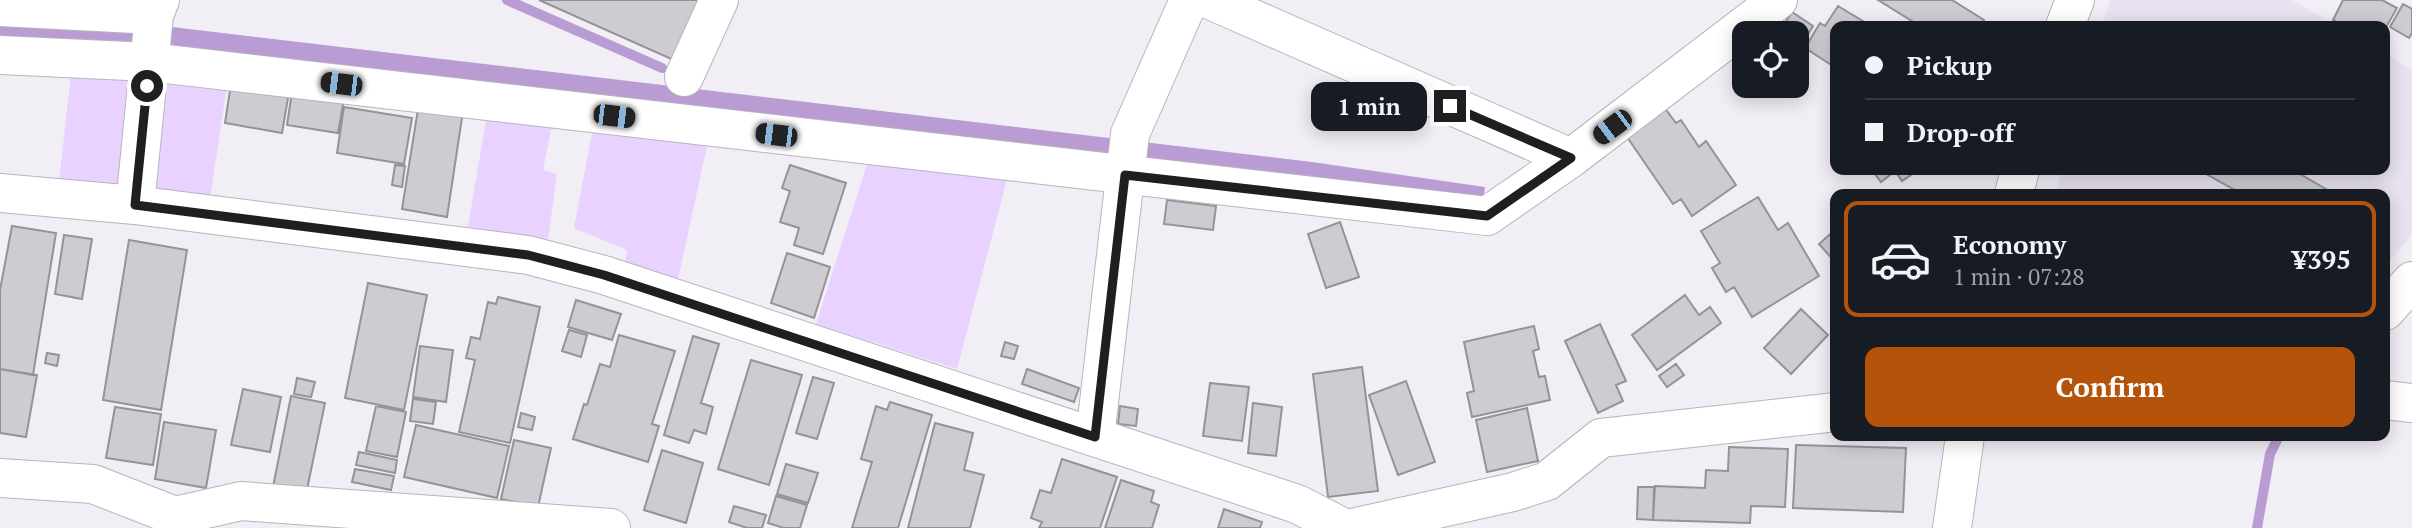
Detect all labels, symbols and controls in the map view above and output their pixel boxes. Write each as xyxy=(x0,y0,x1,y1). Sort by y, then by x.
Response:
map controls xyxy=(1732,21,1809,98)
button: locate xyxy=(1732,21,1809,98)
text: Pickup xyxy=(1907,48,1992,82)
route start xyxy=(131,70,163,102)
car xyxy=(319,71,364,97)
callout: 1 min xyxy=(1310,82,1426,130)
route end xyxy=(1434,90,1466,122)
text: 1 min xyxy=(1338,91,1400,122)
car xyxy=(592,103,637,129)
car xyxy=(1589,106,1636,148)
text: Drop-off xyxy=(1907,115,2014,149)
car xyxy=(754,122,799,148)
text: Economy xyxy=(1953,227,2066,261)
icon: car xyxy=(1869,228,1932,291)
text: ¥395 xyxy=(2292,242,2351,276)
text: 1 min · 07:28 xyxy=(1953,261,2085,292)
button: Confirm xyxy=(1865,347,2355,427)

